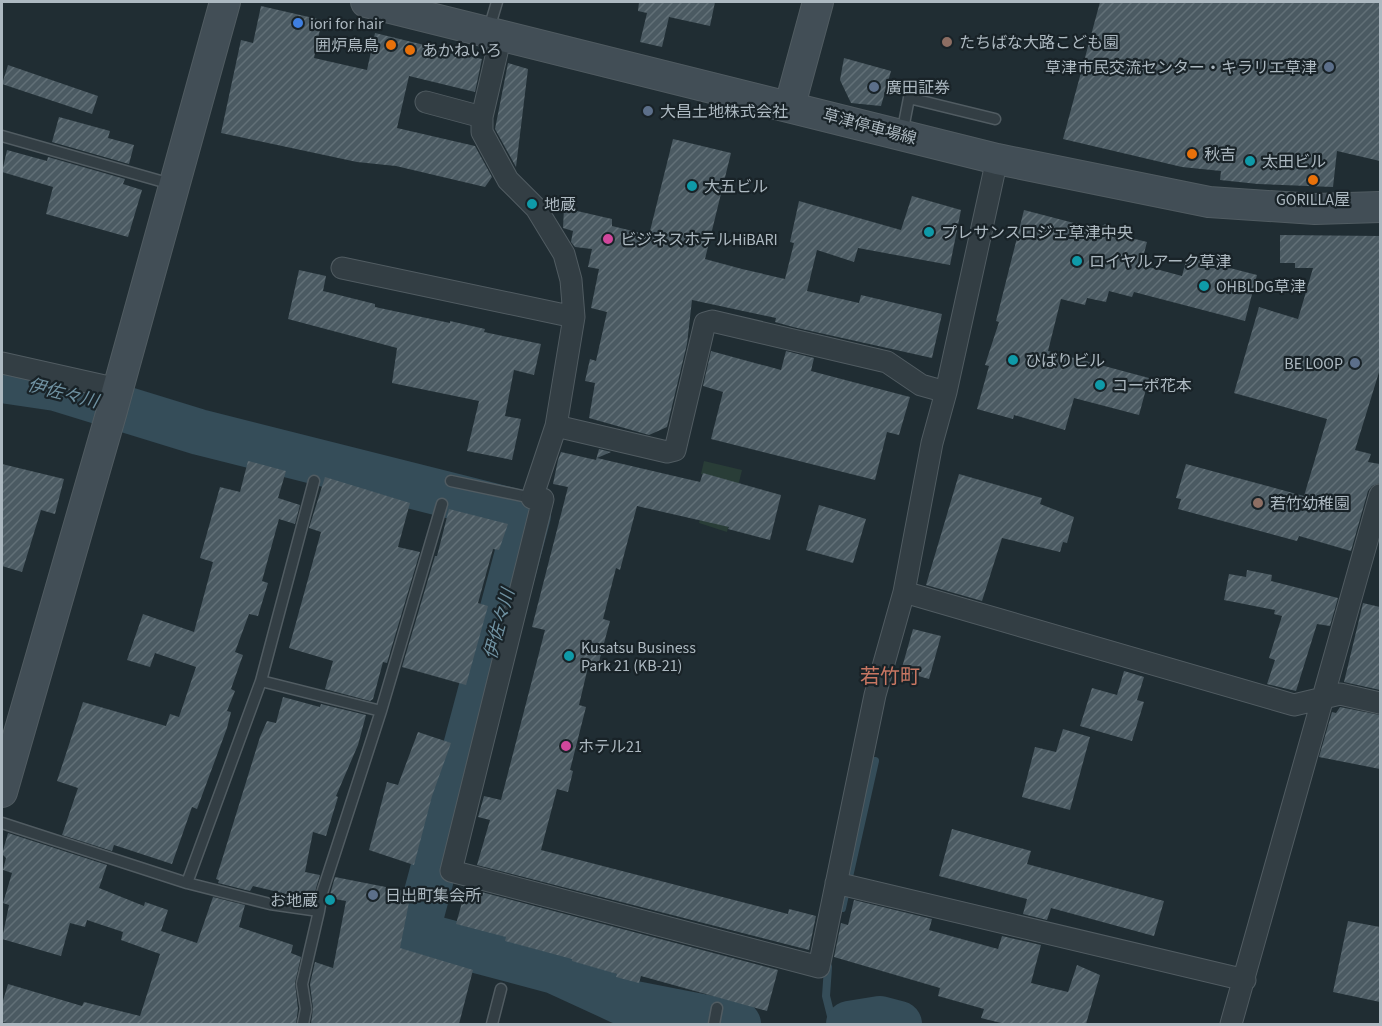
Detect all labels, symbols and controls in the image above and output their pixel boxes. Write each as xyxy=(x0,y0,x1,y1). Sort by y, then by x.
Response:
place label: iori for hair xyxy=(310,13,384,35)
marker: iori for hair xyxy=(291,16,305,30)
place label: たちばな大路こども園 xyxy=(959,32,1119,54)
place label: 囲炉鳥鳥 xyxy=(315,35,379,57)
marker: たちばな大路こども園 xyxy=(940,35,954,49)
marker: 囲炉鳥鳥 xyxy=(384,38,398,52)
place label: あかねいろ xyxy=(422,40,502,62)
marker: あかねいろ xyxy=(403,43,417,57)
place label: 草津市民交流センター・キラリエ草津 xyxy=(1045,57,1317,79)
marker: 草津市民交流センター・キラリエ草津 xyxy=(1322,60,1336,74)
place label: 廣田証券 xyxy=(886,77,950,99)
marker: 廣田証券 xyxy=(867,80,881,94)
place label: 大昌土地株式会社 xyxy=(660,101,788,123)
marker: 大昌土地株式会社 xyxy=(641,104,655,118)
street label: 草津停車場線 xyxy=(821,104,919,150)
place label: 秋吉 xyxy=(1204,144,1236,166)
marker: 秋吉 xyxy=(1185,147,1199,161)
place label: 太田ビル xyxy=(1262,151,1326,173)
marker: 太田ビル xyxy=(1243,154,1257,168)
marker: GORILLA屋 xyxy=(1306,173,1320,187)
place label: 大五ビル xyxy=(704,176,768,198)
marker: 大五ビル xyxy=(685,179,699,193)
place label: GORILLA屋 xyxy=(1276,189,1350,211)
place label: 地蔵 xyxy=(544,194,576,216)
marker: 地蔵 xyxy=(525,197,539,211)
place label: プレサンスロジェ草津中央 xyxy=(941,222,1133,244)
marker: プレサンスロジェ草津中央 xyxy=(922,225,936,239)
place label: ビジネスホテルHiBARI xyxy=(620,229,778,251)
marker: ビジネスホテルHiBARI xyxy=(601,232,615,246)
place label: ロイヤルアーク草津 xyxy=(1089,251,1232,273)
marker: ロイヤルアーク草津 xyxy=(1070,254,1084,268)
place label: OHBLDG草津 xyxy=(1216,276,1306,298)
marker: OHBLDG草津 xyxy=(1197,279,1211,293)
place label: ひばりビル xyxy=(1025,350,1105,372)
marker: ひばりビル xyxy=(1006,353,1020,367)
place label: BE LOOP xyxy=(1284,353,1343,375)
marker: BE LOOP xyxy=(1348,356,1362,370)
water label: 伊佐々川 xyxy=(25,373,103,415)
place label: コーポ花本 xyxy=(1112,375,1192,397)
marker: コーポ花本 xyxy=(1093,378,1107,392)
place label: 若竹幼稚園 xyxy=(1270,493,1350,515)
marker: 若竹幼稚園 xyxy=(1251,496,1265,510)
water label: 伊佐々川 xyxy=(478,584,521,662)
place label: Kusatsu Business Park 21 (KB-21) xyxy=(581,637,696,677)
marker: Kusatsu Business Park 21 (KB-21) xyxy=(562,649,576,663)
district label: 若竹町 xyxy=(860,663,920,691)
place label: ホテル21 xyxy=(578,736,642,758)
marker: ホテル21 xyxy=(559,739,573,753)
place label: 日出町集会所 xyxy=(385,885,481,907)
marker: 日出町集会所 xyxy=(366,888,380,902)
place label: お地蔵 xyxy=(270,890,318,912)
marker: お地蔵 xyxy=(323,893,337,907)

